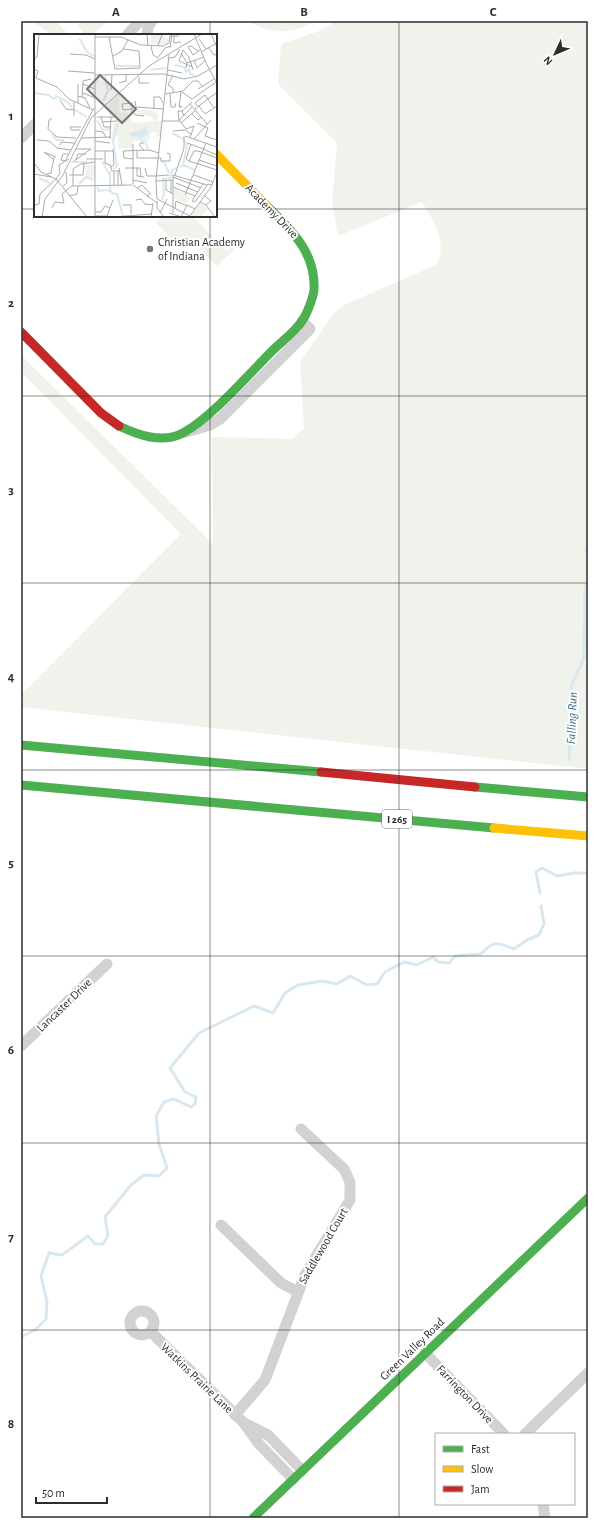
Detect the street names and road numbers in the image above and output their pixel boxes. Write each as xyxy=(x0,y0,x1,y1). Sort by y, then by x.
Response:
street label: Academy Drive xyxy=(243,182,301,241)
road number: I 265 xyxy=(382,810,412,828)
street label: Lancaster Drive xyxy=(34,976,94,1034)
street label: Saddlewood Court xyxy=(296,1206,350,1286)
street label: Green Valley Road xyxy=(378,1315,447,1383)
street label: Watkins Prairie Lane xyxy=(159,1341,235,1415)
street label: Farrington Drive xyxy=(434,1363,496,1425)

